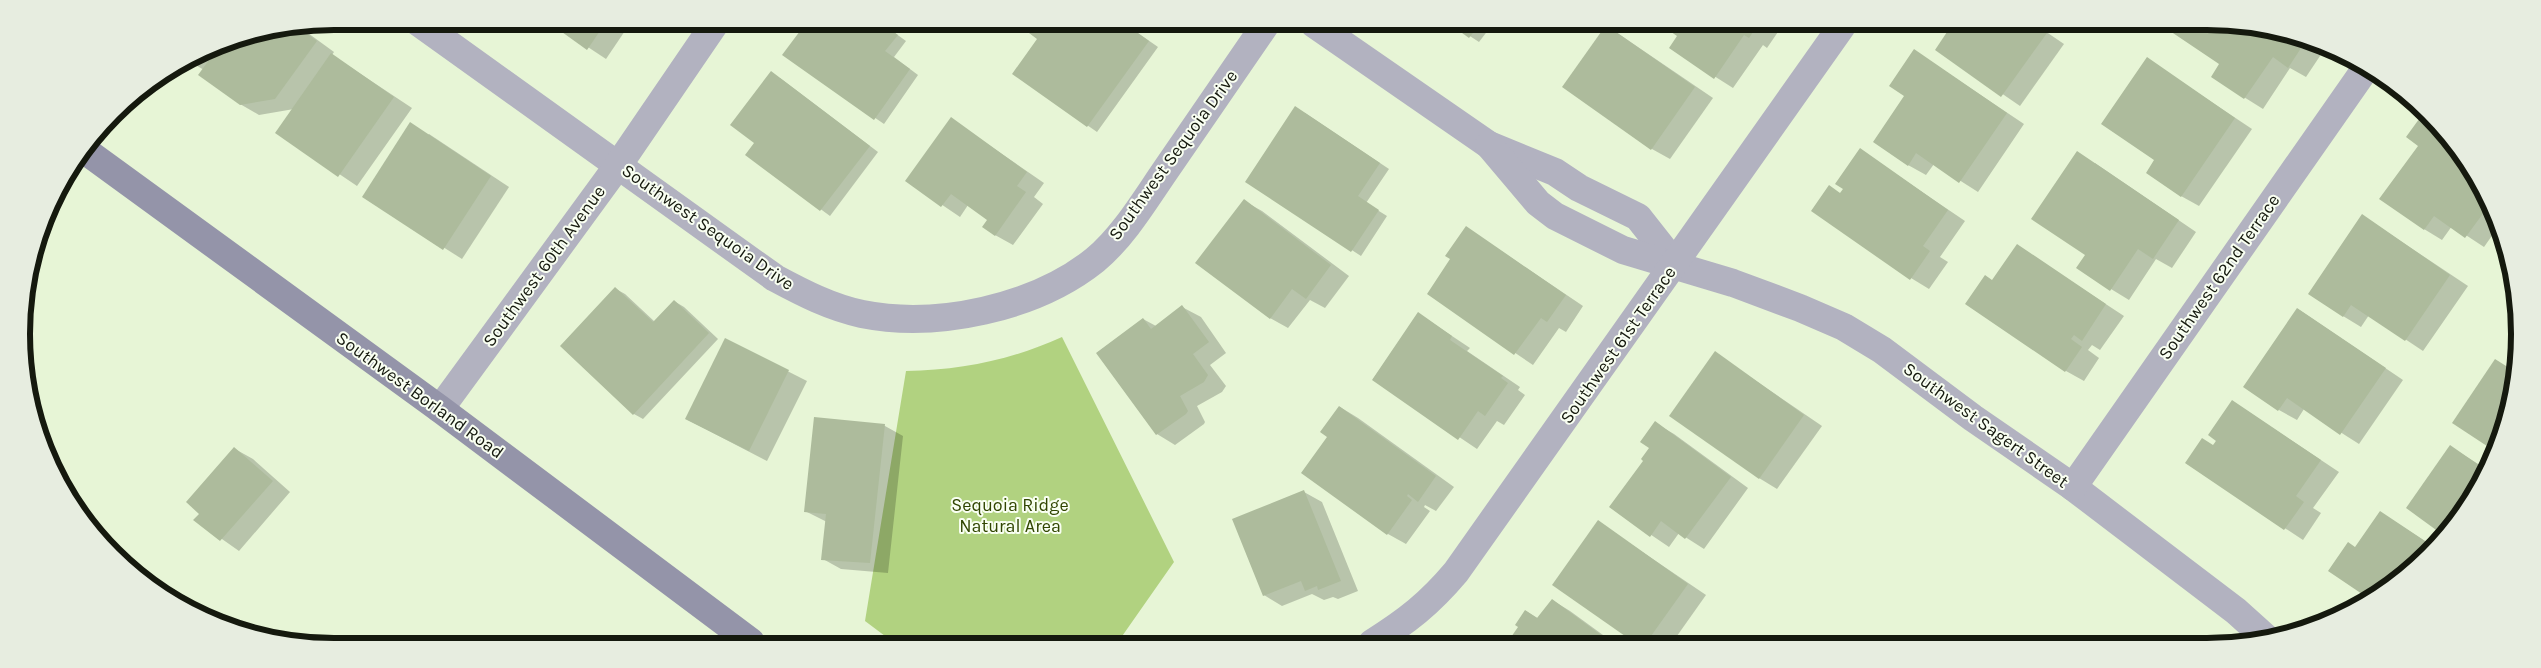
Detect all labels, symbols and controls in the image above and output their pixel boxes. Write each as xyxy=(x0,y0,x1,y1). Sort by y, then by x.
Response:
street label: Southwest Sequoia Drive xyxy=(1104,66,1242,244)
street label: Southwest Sequoia Drive xyxy=(618,159,798,295)
street label: Southwest 60th Avenue xyxy=(478,181,610,351)
street label: Southwest 62nd Terrace xyxy=(2154,190,2284,364)
street label: Southwest 61st Terrace xyxy=(1555,262,1681,428)
street label: Southwest Borland Road xyxy=(332,327,508,463)
street label: Southwest Sagert Street xyxy=(1899,358,2073,493)
park label: Sequoia Ridge Natural Area xyxy=(951,494,1069,537)

